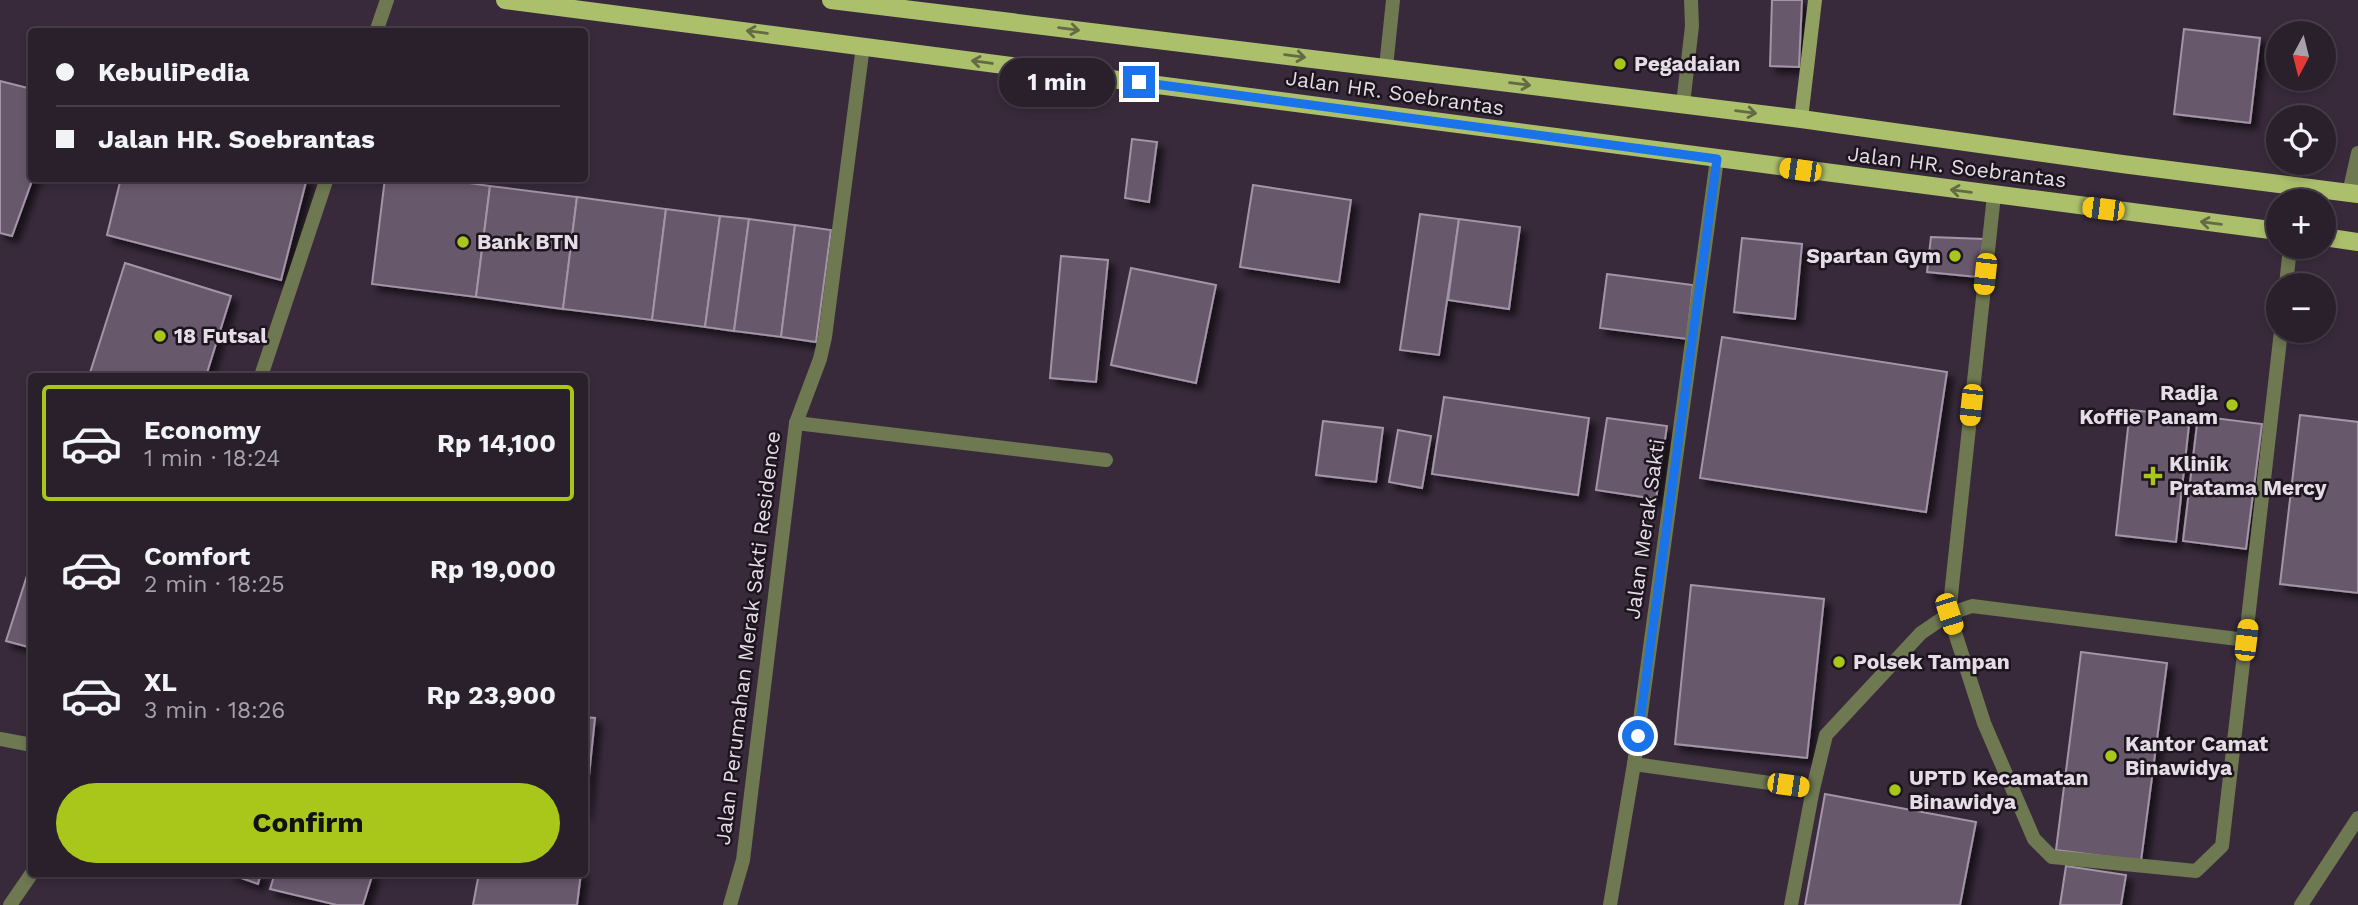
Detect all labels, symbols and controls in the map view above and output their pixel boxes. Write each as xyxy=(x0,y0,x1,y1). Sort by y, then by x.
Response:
north arrow xyxy=(2266,21,2336,91)
map controls xyxy=(2266,21,2336,343)
one-way arrow xyxy=(1057,23,1080,36)
one-way arrow xyxy=(746,26,769,39)
one-way arrow xyxy=(1283,50,1305,63)
place label: Pegadaian xyxy=(1634,51,1740,76)
one-way arrow xyxy=(971,55,994,68)
marker: Pegadaian xyxy=(1612,56,1628,72)
text: KebuliPedia xyxy=(98,57,249,87)
callout: 1 min xyxy=(999,57,1114,106)
street label: Jalan HR. Soebrantas xyxy=(1284,65,1506,120)
route end xyxy=(1123,66,1155,98)
text: 1 min xyxy=(1027,69,1087,96)
one-way arrow xyxy=(1509,77,1531,90)
button: locate xyxy=(2266,105,2336,175)
one-way arrow xyxy=(1734,106,1757,119)
text: Jalan HR. Soebrantas xyxy=(98,124,375,154)
street label: Jalan HR. Soebrantas xyxy=(1846,141,2068,192)
car xyxy=(1778,157,1823,183)
one-way arrow xyxy=(1950,184,1973,197)
button: + xyxy=(2266,189,2336,259)
car xyxy=(2081,196,2126,222)
one-way arrow xyxy=(2200,216,2223,229)
place label: Bank BTN xyxy=(477,229,579,254)
marker: Bank BTN xyxy=(455,234,471,250)
place label: Spartan Gym xyxy=(1806,243,1941,268)
marker: Spartan Gym xyxy=(1947,248,1963,264)
car xyxy=(1973,252,1998,296)
button: − xyxy=(2266,273,2336,343)
place label: 18 Futsal xyxy=(174,323,267,348)
marker: 18 Futsal xyxy=(152,328,168,344)
place label: Radja Koffie Panam xyxy=(2079,380,2219,429)
car xyxy=(1959,383,1984,427)
marker: Radja Koffie Panam xyxy=(2224,397,2240,413)
icon: car xyxy=(60,412,123,475)
text: Economy xyxy=(144,415,261,445)
text: Rp 14,100 xyxy=(437,428,556,458)
street label: Jalan Perumahan Merak Sakti Residence xyxy=(710,430,785,846)
street label: Jalan Merak Sakti xyxy=(1619,437,1670,621)
text: 1 min · 18:24 xyxy=(144,445,280,472)
place label: Klinik Pratama Mercy xyxy=(2169,451,2327,500)
marker: Klinik Pratama Mercy xyxy=(2143,466,2163,486)
icon: car xyxy=(60,538,123,601)
text: Comfort xyxy=(144,541,250,571)
text: Rp 19,000 xyxy=(430,554,556,584)
text: 2 min · 18:25 xyxy=(144,571,285,598)
car xyxy=(1933,591,1966,637)
car xyxy=(2234,618,2259,662)
place label: Polsek Tampan xyxy=(1853,649,2010,674)
marker: Polsek Tampan xyxy=(1831,654,1847,670)
icon: car xyxy=(60,664,123,727)
text: XL xyxy=(144,667,177,697)
text: Rp 23,900 xyxy=(426,680,556,710)
text: 3 min · 18:26 xyxy=(144,697,285,724)
route start xyxy=(1622,720,1654,752)
place label: Kantor Camat Binawidya xyxy=(2125,731,2268,780)
marker: Kantor Camat Binawidya xyxy=(2103,748,2119,764)
place label: UPTD Kecamatan Binawidya xyxy=(1909,765,2088,814)
car xyxy=(1766,772,1811,798)
marker: UPTD Kecamatan Binawidya xyxy=(1887,782,1903,798)
button: Confirm xyxy=(56,783,560,863)

